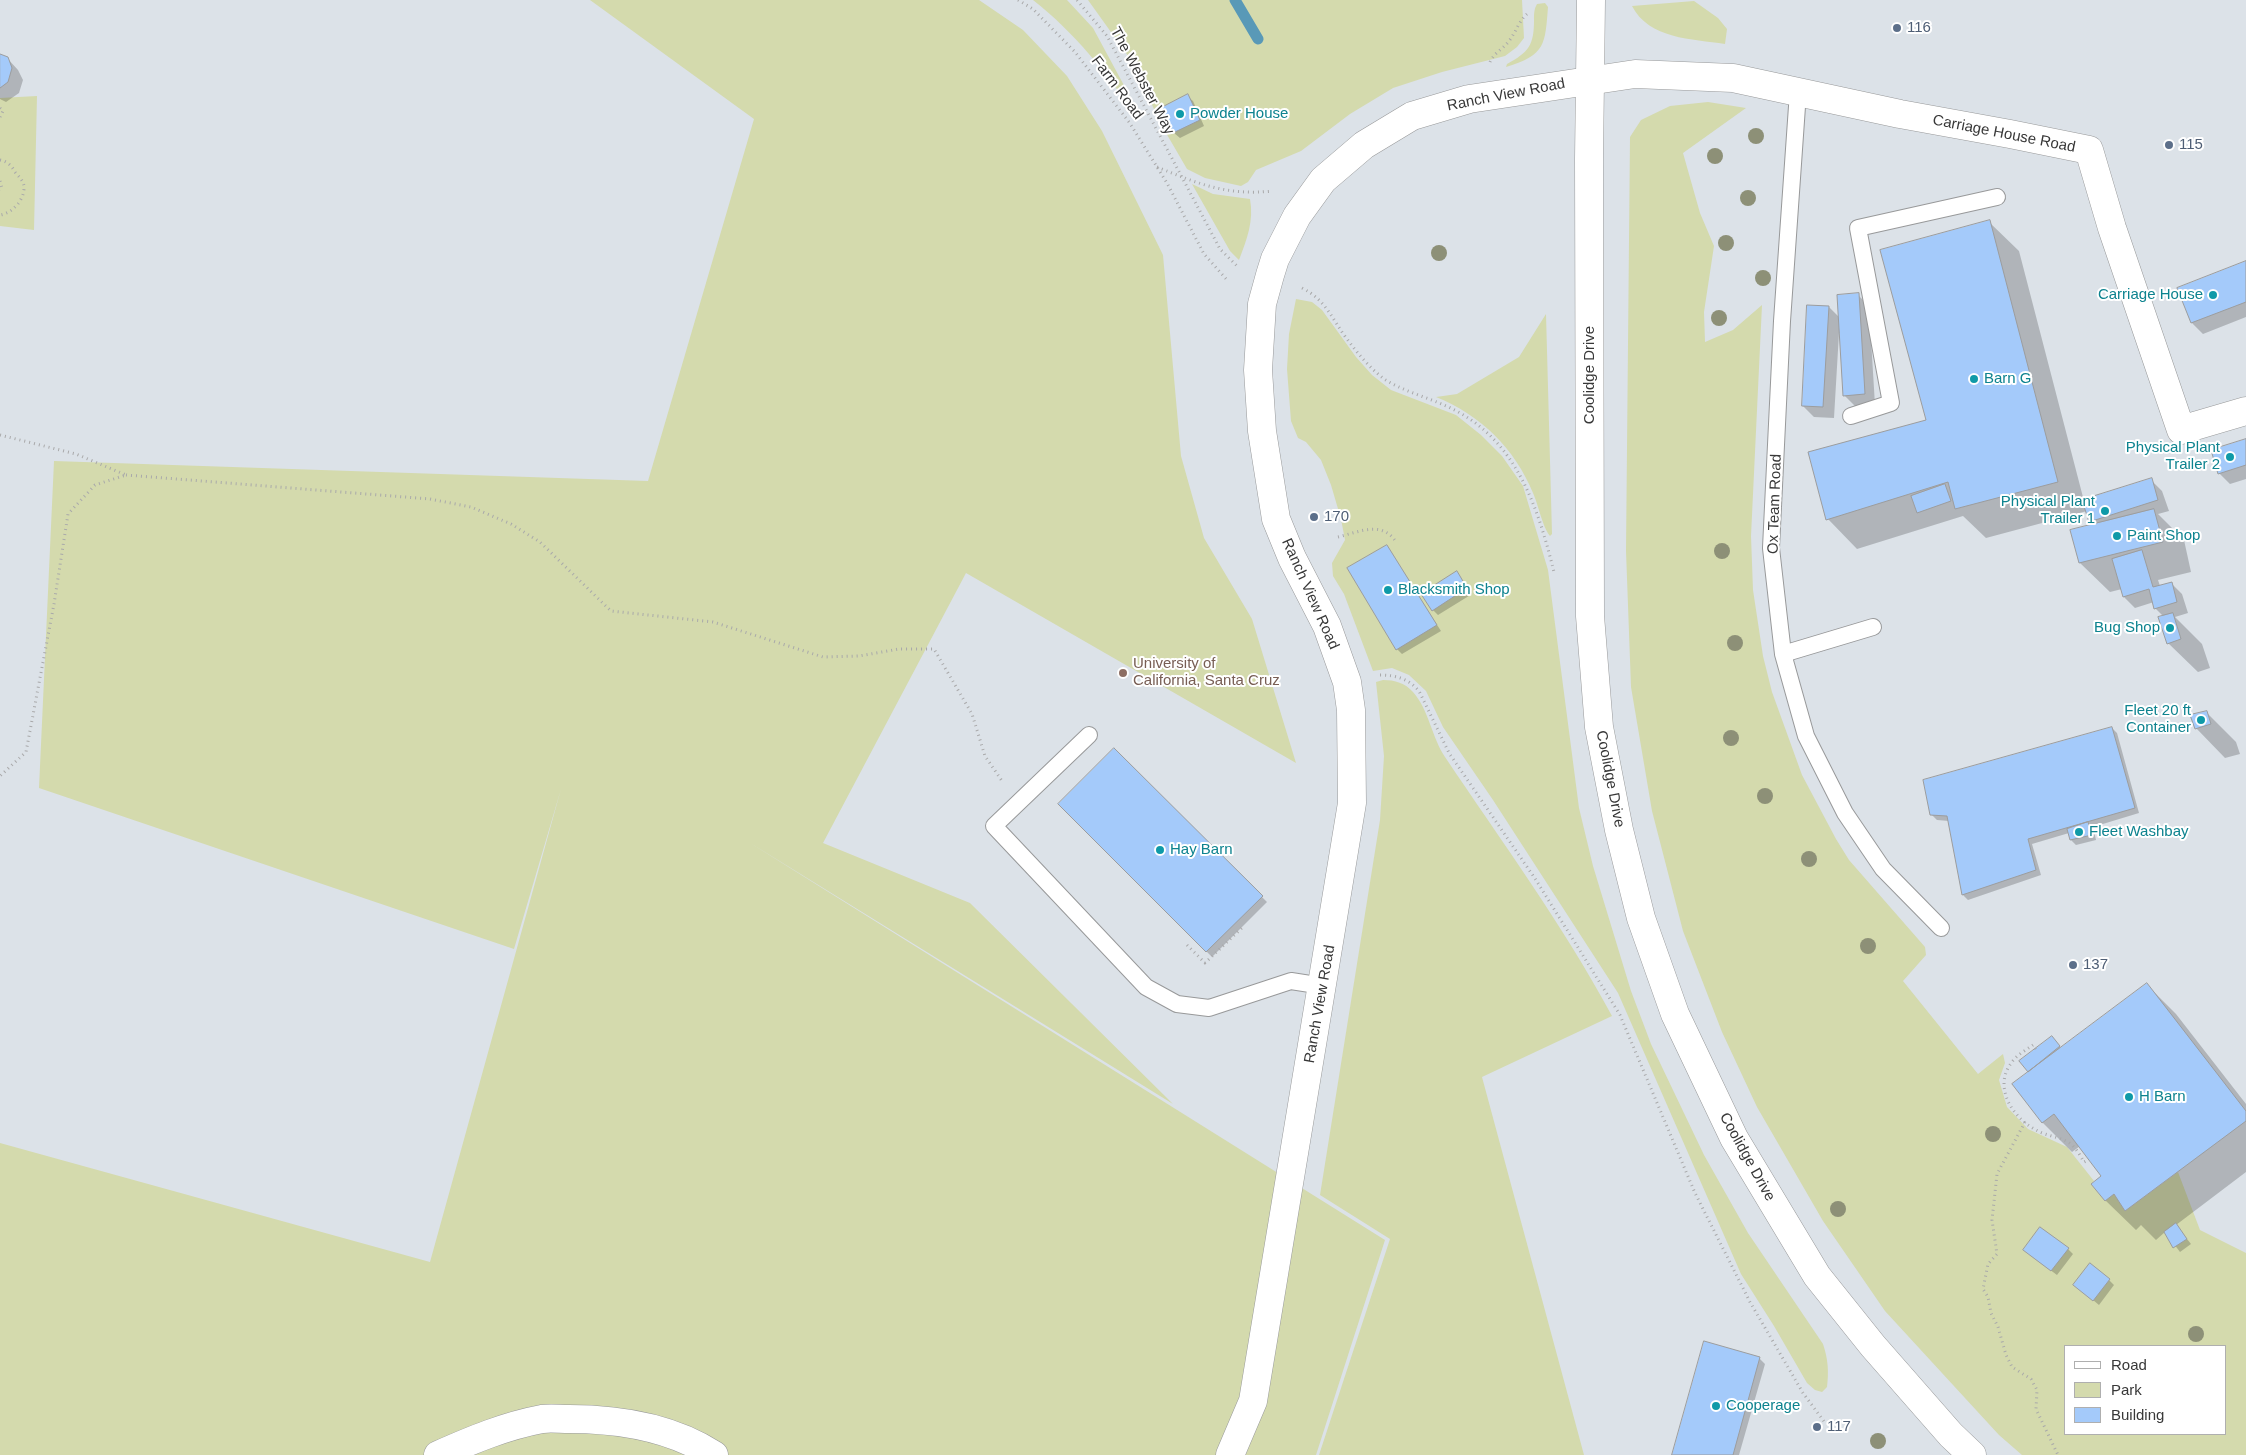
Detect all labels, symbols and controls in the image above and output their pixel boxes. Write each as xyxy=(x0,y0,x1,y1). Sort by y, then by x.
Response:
place label: 116 xyxy=(1907,19,1931,37)
marker: 116 xyxy=(1891,22,1903,34)
street label: The Webster Way xyxy=(1106,24,1178,138)
street label: Farm Road xyxy=(1087,53,1147,123)
street label: Ranch View Road xyxy=(1445,75,1567,115)
place label: Powder House xyxy=(1190,105,1288,123)
marker: Powder House xyxy=(1174,108,1186,120)
street label: Carriage House Road xyxy=(1931,111,2077,157)
place label: 115 xyxy=(2179,136,2203,154)
marker: 115 xyxy=(2163,139,2175,151)
place label: Carriage House xyxy=(2098,286,2203,304)
marker: Carriage House xyxy=(2207,289,2219,301)
street label: Coolidge Drive xyxy=(1581,326,1599,424)
place label: Barn G xyxy=(1984,370,2032,388)
marker: Barn G xyxy=(1968,373,1980,385)
place label: Physical Plant Trailer 2 xyxy=(2126,439,2220,474)
marker: Physical Plant Trailer 2 xyxy=(2224,451,2236,463)
street label: Ox Team Road xyxy=(1764,454,1786,554)
place label: Physical Plant Trailer 1 xyxy=(2001,493,2095,528)
marker: Physical Plant Trailer 1 xyxy=(2099,505,2111,517)
place label: 170 xyxy=(1324,508,1349,526)
marker: 170 xyxy=(1308,511,1320,523)
place label: Paint Shop xyxy=(2127,527,2200,545)
marker: Paint Shop xyxy=(2111,530,2123,542)
street label: Ranch View Road xyxy=(1277,536,1343,652)
place label: Blacksmith Shop xyxy=(1398,581,1510,599)
marker: Blacksmith Shop xyxy=(1382,584,1394,596)
place label: Bug Shop xyxy=(2094,619,2160,637)
marker: Bug Shop xyxy=(2164,622,2176,634)
place label: University of California, Santa Cruz xyxy=(1133,655,1280,690)
marker: University of California, Santa Cruz xyxy=(1117,667,1129,679)
place label: Fleet 20 ft Container xyxy=(2124,702,2191,737)
marker: Fleet 20 ft Container xyxy=(2195,714,2207,726)
street label: Coolidge Drive xyxy=(1592,729,1628,829)
place label: Fleet Washbay xyxy=(2089,823,2188,841)
marker: Fleet Washbay xyxy=(2073,826,2085,838)
place label: Hay Barn xyxy=(1170,841,1233,859)
marker: Hay Barn xyxy=(1154,844,1166,856)
street label: Ranch View Road xyxy=(1301,943,1339,1065)
place label: 137 xyxy=(2083,956,2108,974)
marker: 137 xyxy=(2067,959,2079,971)
place label: H Barn xyxy=(2139,1088,2186,1106)
marker: H Barn xyxy=(2123,1091,2135,1103)
street label: Coolidge Drive xyxy=(1715,1110,1779,1204)
legend xyxy=(2064,1345,2226,1435)
text: Road xyxy=(2111,1356,2147,1373)
text: Park xyxy=(2111,1381,2142,1398)
place label: Cooperage xyxy=(1726,1397,1800,1415)
marker: Cooperage xyxy=(1710,1400,1722,1412)
text: Building xyxy=(2111,1406,2164,1423)
place label: 117 xyxy=(1827,1418,1851,1436)
marker: 117 xyxy=(1811,1421,1823,1433)

